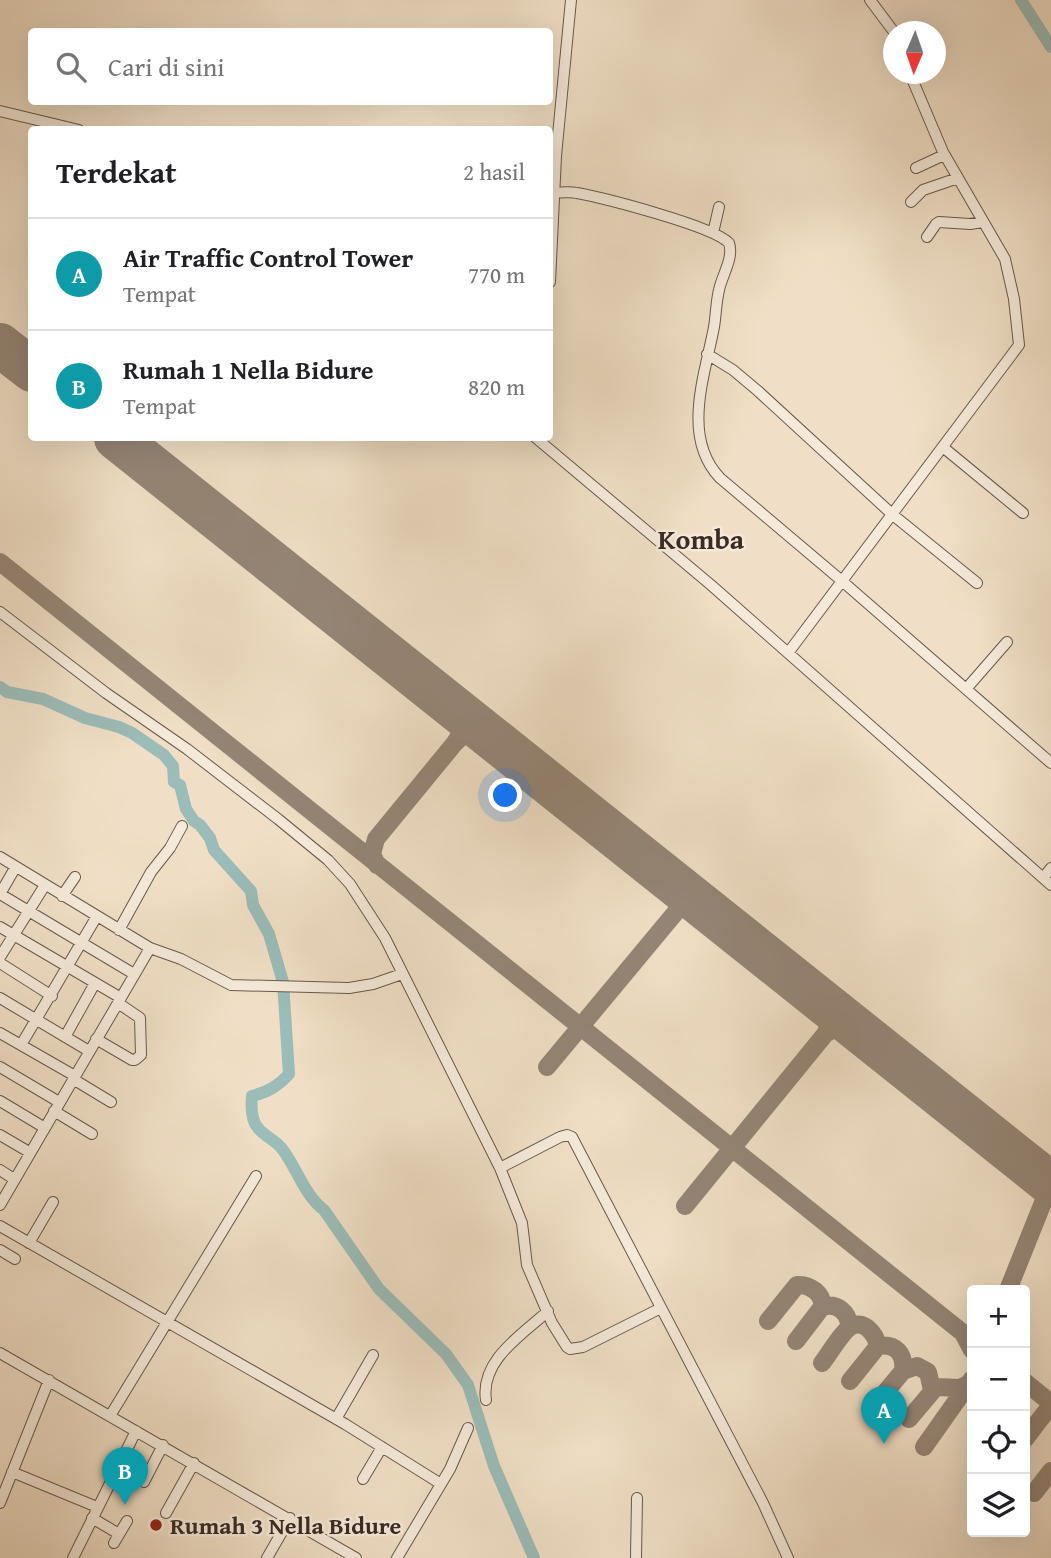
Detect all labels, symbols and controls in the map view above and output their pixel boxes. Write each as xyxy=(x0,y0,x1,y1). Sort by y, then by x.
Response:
north arrow xyxy=(883,21,946,84)
search box xyxy=(28,28,553,105)
text: Cari di sini xyxy=(108,47,225,86)
icon: search xyxy=(52,48,90,86)
text: Terdekat xyxy=(56,150,176,194)
text: 2 hasil xyxy=(463,155,525,188)
text: Air Traffic Control Tower xyxy=(123,238,413,277)
text: A xyxy=(72,258,86,291)
text: 770 m xyxy=(468,258,525,291)
text: Tempat xyxy=(123,277,196,310)
text: Rumah 1 Nella Bidure xyxy=(123,350,374,389)
text: B xyxy=(72,370,86,403)
text: 820 m xyxy=(468,370,525,403)
text: Tempat xyxy=(123,389,196,422)
district label: Komba xyxy=(658,518,745,559)
your location xyxy=(488,778,522,812)
map controls xyxy=(967,1285,1030,1537)
button: + xyxy=(967,1285,1030,1348)
button: − xyxy=(967,1348,1030,1411)
pin: A xyxy=(861,1386,907,1444)
button: locate xyxy=(967,1411,1030,1474)
pin: B xyxy=(102,1447,148,1505)
button: layers xyxy=(967,1474,1030,1537)
place label: Rumah 3 Nella Bidure xyxy=(170,1508,401,1543)
marker: Rumah 3 Nella Bidure xyxy=(148,1517,164,1533)

